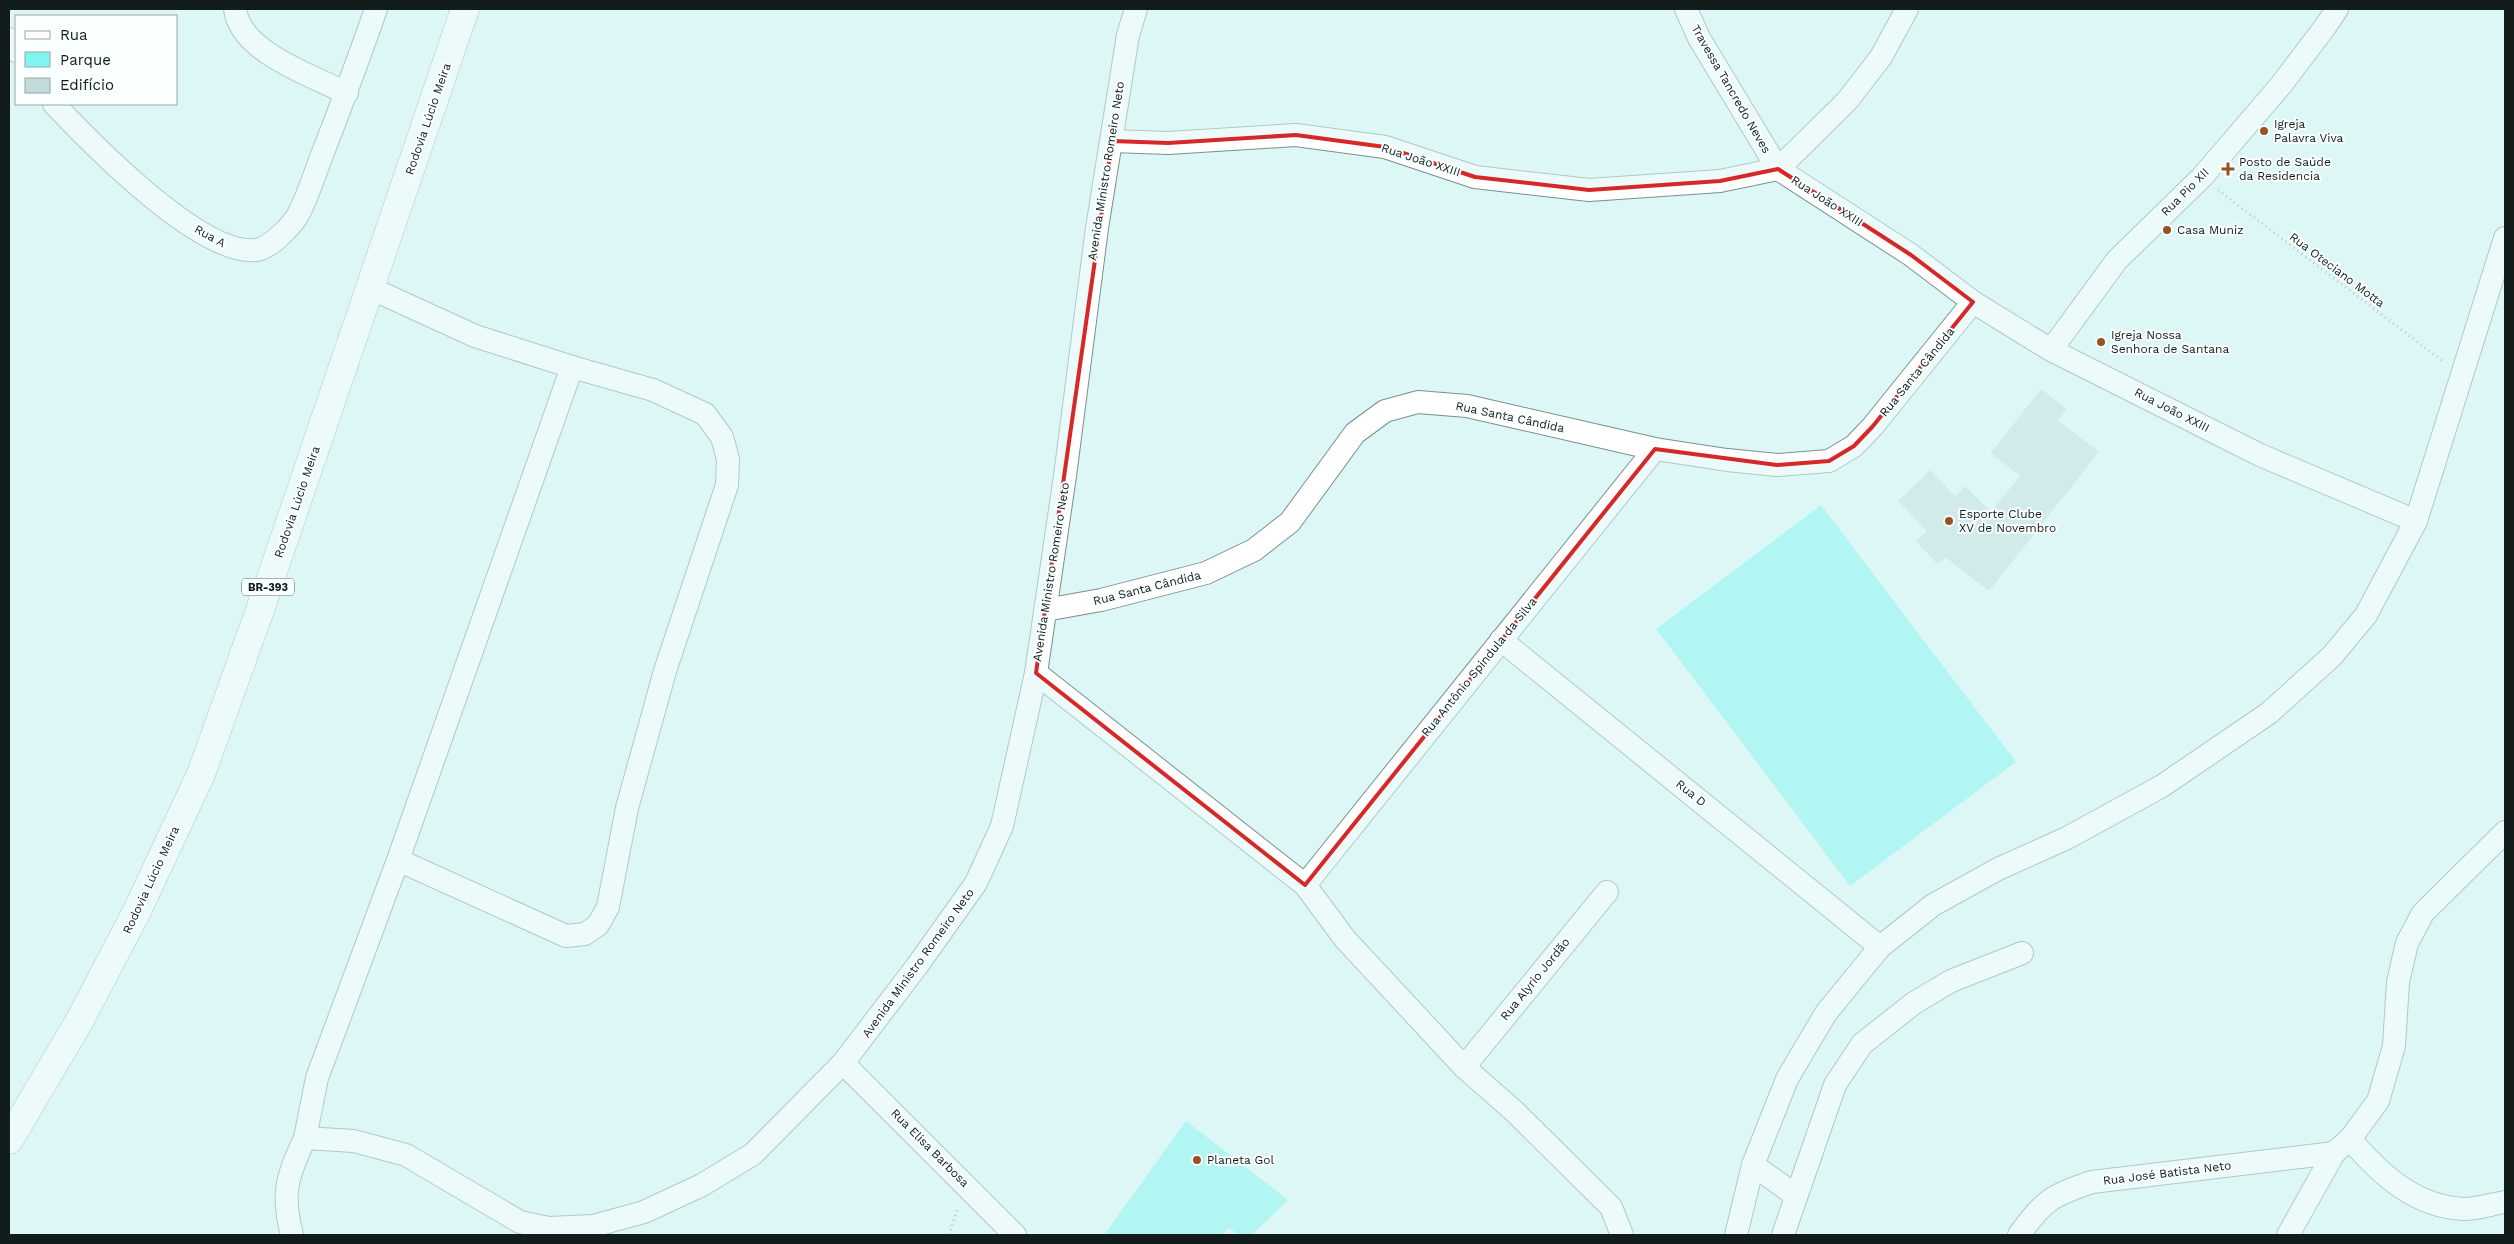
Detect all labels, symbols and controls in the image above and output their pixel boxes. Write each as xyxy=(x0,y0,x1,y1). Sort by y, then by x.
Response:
legend xyxy=(15,15,178,105)
street label: Travessa Tancredo Neves xyxy=(1688,22,1774,156)
text: Rua xyxy=(60,26,88,44)
text: Parque xyxy=(60,51,111,69)
street label: Rodovia Lúcio Meira xyxy=(402,61,454,177)
text: Edifício xyxy=(60,76,114,94)
street label: Avenida Ministro Romeiro Neto xyxy=(1085,80,1127,262)
place label: Igreja Palavra Viva xyxy=(2274,117,2344,145)
marker: Igreja Palavra Viva xyxy=(2258,125,2270,137)
street label: Rua João XXIII xyxy=(1380,141,1462,179)
place label: Posto de Saúde da Residencia xyxy=(2239,155,2331,183)
marker: Posto de Saúde da Residencia xyxy=(2221,162,2235,176)
street label: Rua Pio XII xyxy=(2158,165,2212,219)
street label: Rua João XXIII xyxy=(1789,173,1865,229)
street label: Rua A xyxy=(192,222,228,250)
place label: Casa Muniz xyxy=(2177,223,2244,237)
marker: Casa Muniz xyxy=(2161,224,2173,236)
street label: Rua Oteciano Motta xyxy=(2287,230,2388,310)
street label: Rua Santa Cândida xyxy=(1877,324,1957,419)
place label: Igreja Nossa Senhora de Santana xyxy=(2111,328,2230,356)
marker: Igreja Nossa Senhora de Santana xyxy=(2095,336,2107,348)
street label: Rua João XXIII xyxy=(2132,385,2212,435)
street label: Rua Santa Cândida xyxy=(1454,399,1566,435)
street label: Rodovia Lúcio Meira xyxy=(271,444,323,560)
street label: Avenida Ministro Romeiro Neto xyxy=(1030,481,1072,663)
place label: Esporte Clube XV de Novembro xyxy=(1959,507,2056,535)
marker: Esporte Clube XV de Novembro xyxy=(1943,515,1955,527)
street label: Rua Santa Cândida xyxy=(1092,568,1203,608)
road number: BR-393 xyxy=(242,578,294,596)
street label: Rua Antônio Spindula da Silva xyxy=(1418,594,1540,739)
street label: Rua D xyxy=(1673,777,1709,809)
street label: Rodovia Lúcio Meira xyxy=(120,824,182,936)
street label: Avenida Ministro Romeiro Neto xyxy=(859,886,977,1040)
street label: Rua Alyrio Jordão xyxy=(1497,935,1573,1023)
street label: Rua Elisa Barbosa xyxy=(888,1106,972,1190)
place label: Planeta Gol xyxy=(1207,1153,1274,1167)
marker: Planeta Gol xyxy=(1191,1154,1203,1166)
street label: Rua José Batista Neto xyxy=(2102,1158,2232,1188)

